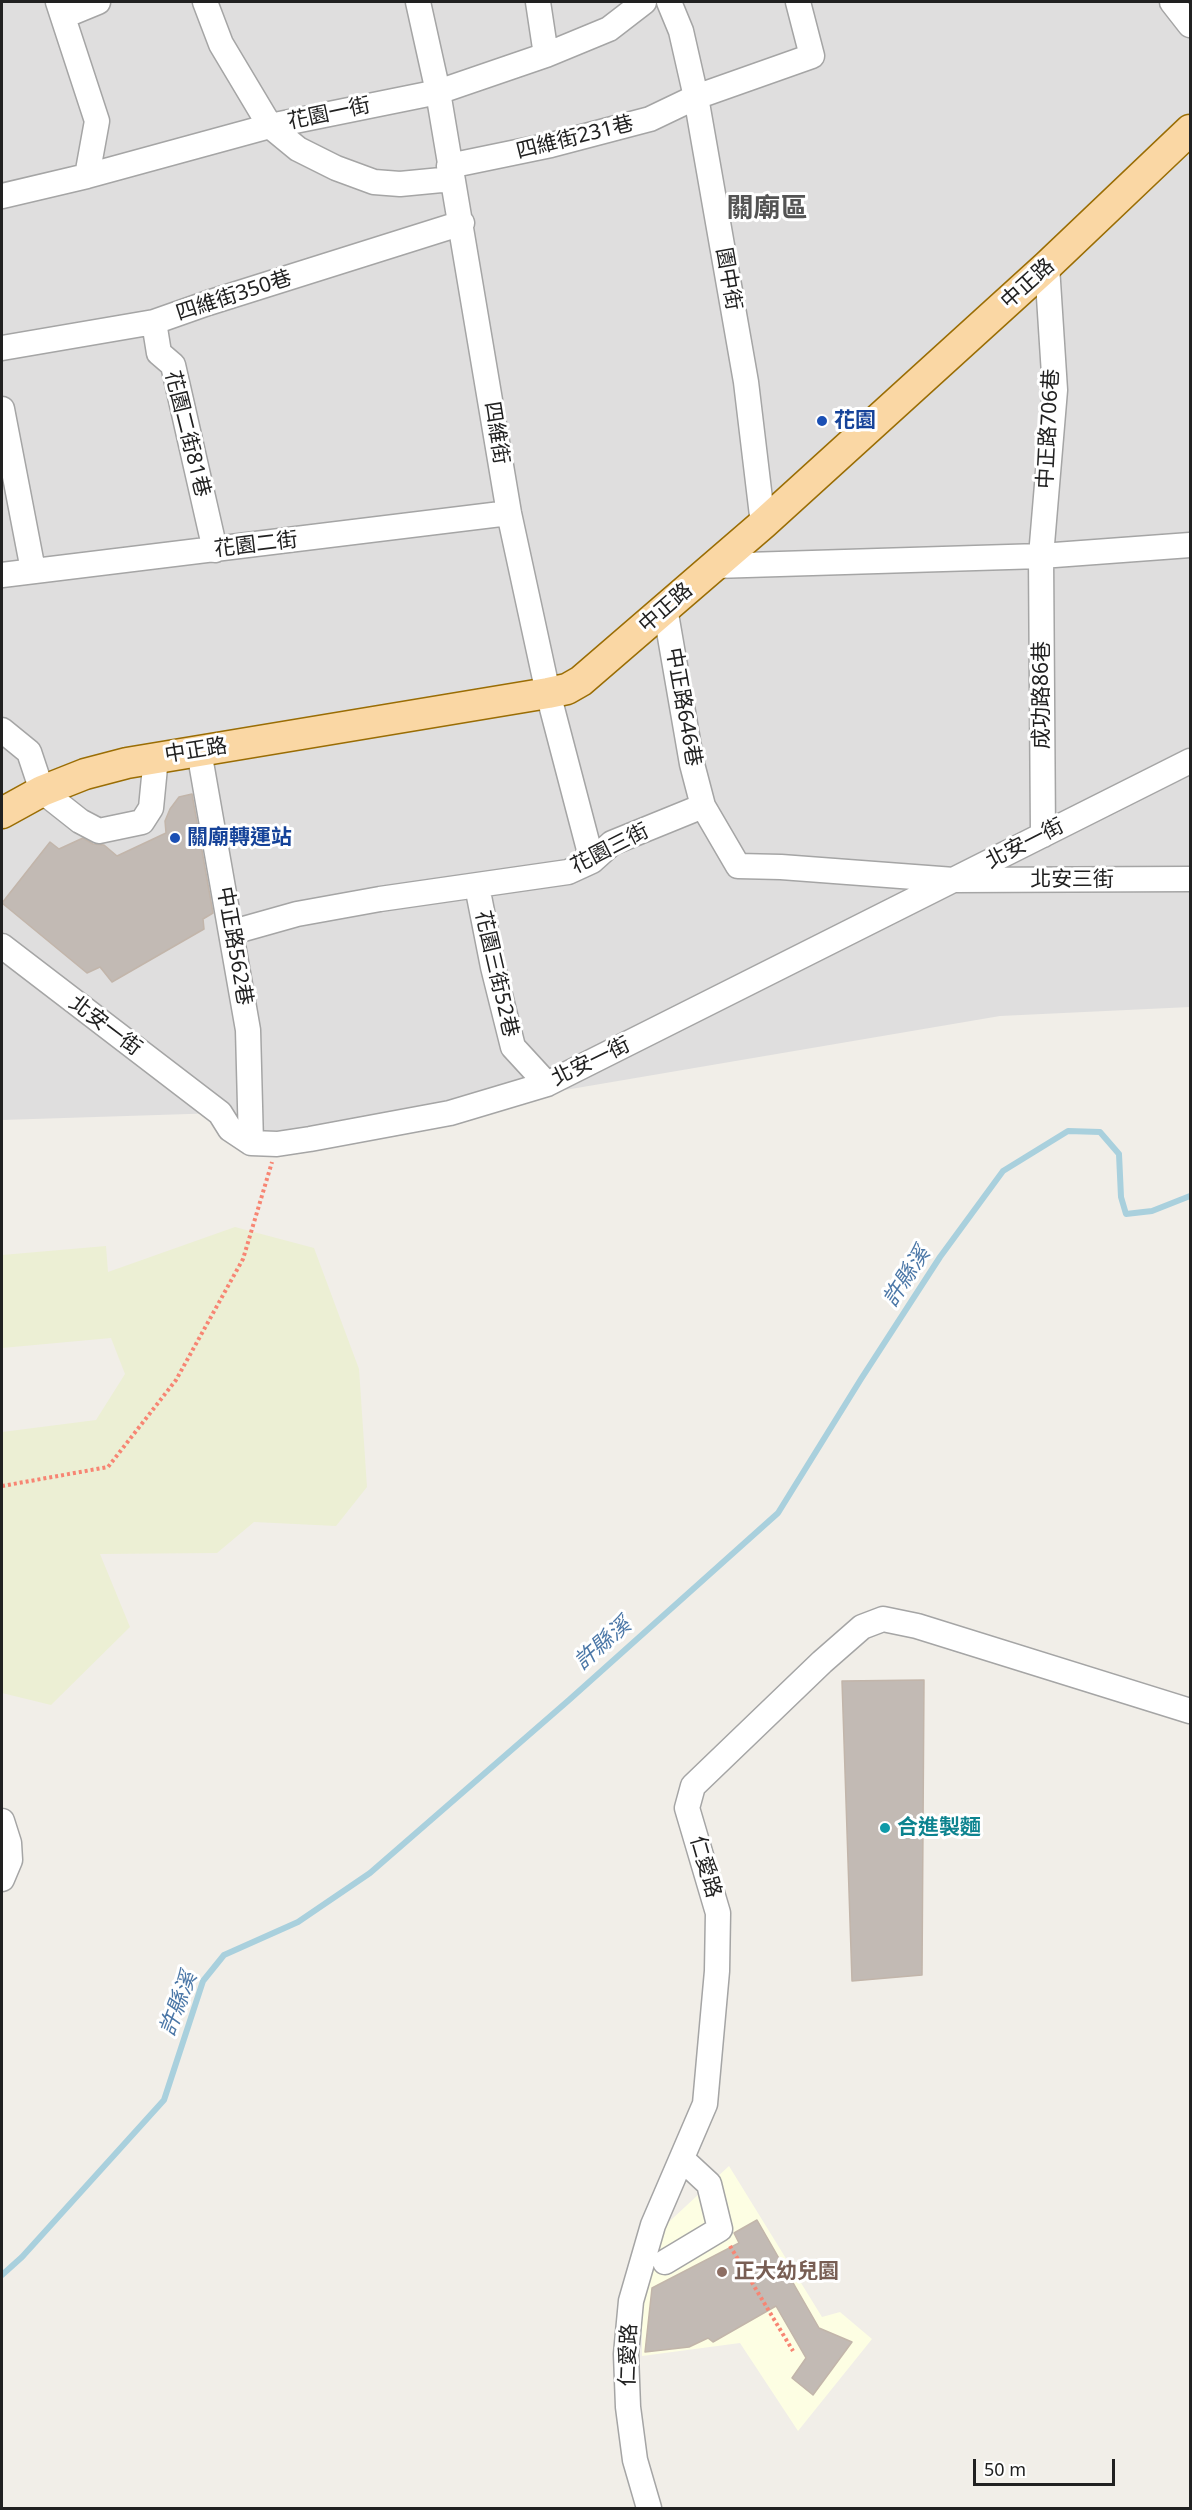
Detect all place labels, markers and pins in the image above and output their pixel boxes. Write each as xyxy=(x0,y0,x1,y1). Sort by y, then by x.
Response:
place label: 花園 xyxy=(834,408,876,434)
marker: 花園 xyxy=(815,414,829,428)
place label: 關廟轉運站 xyxy=(187,825,292,851)
marker: 關廟轉運站 xyxy=(168,831,182,845)
place label: 合進製麵 xyxy=(897,1815,981,1841)
marker: 合進製麵 xyxy=(878,1821,892,1835)
place label: 正大幼兒園 xyxy=(734,2259,839,2285)
marker: 正大幼兒園 xyxy=(715,2265,729,2279)

